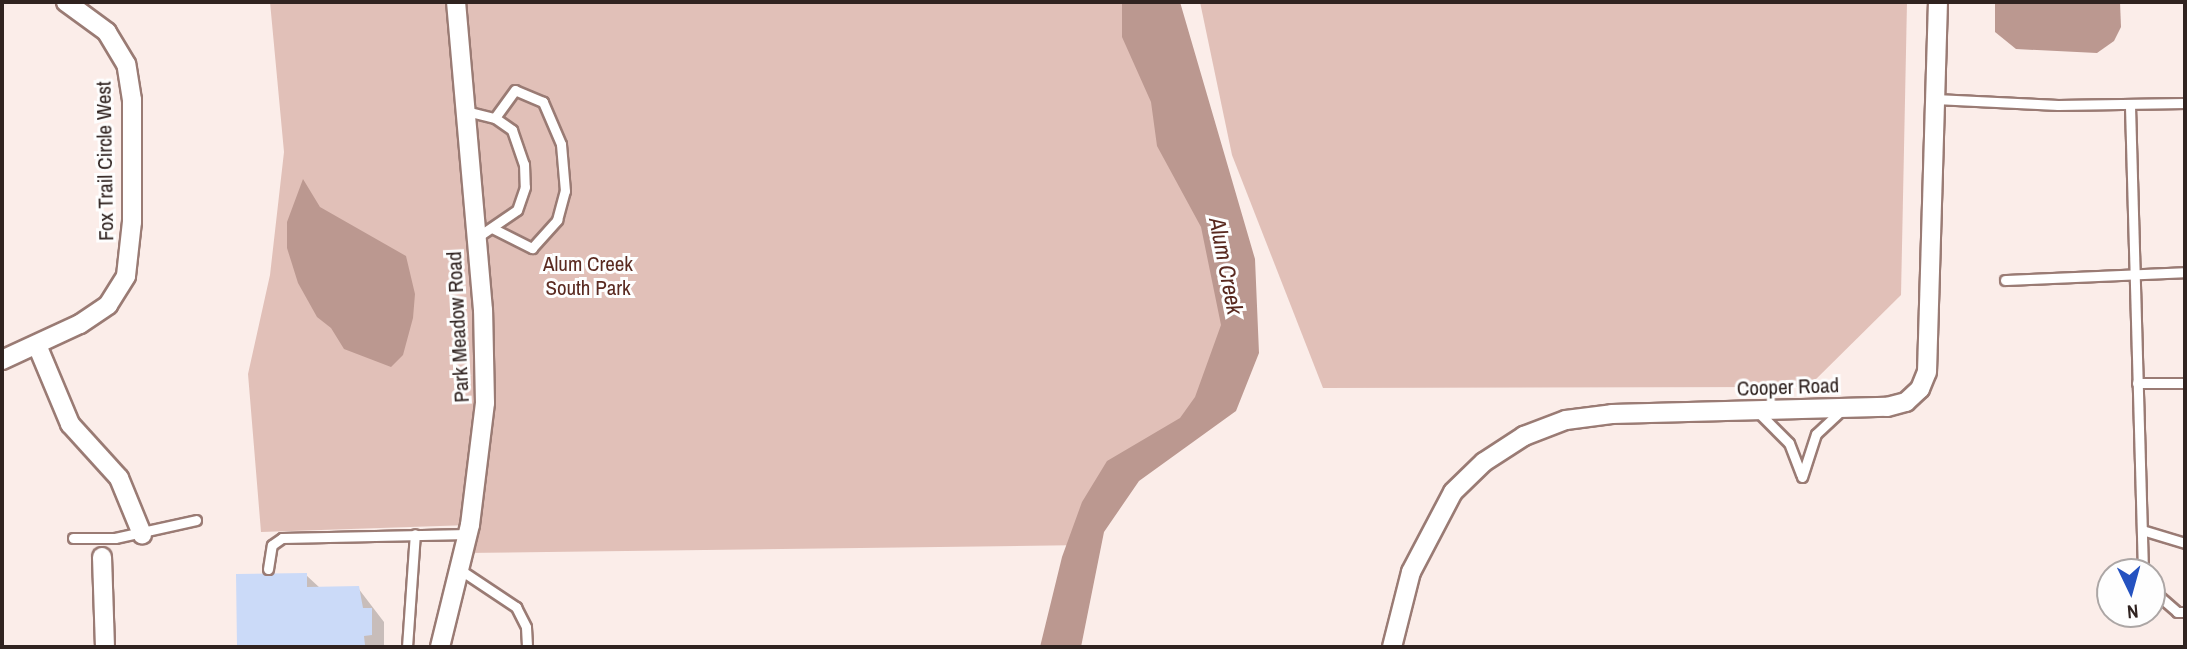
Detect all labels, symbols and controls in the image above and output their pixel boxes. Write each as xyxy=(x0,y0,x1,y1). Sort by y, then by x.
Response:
street label: Fox Trail Circle West xyxy=(91,81,119,241)
water label: Alum Creek xyxy=(1203,215,1249,317)
street label: Park Meadow Road xyxy=(441,251,475,403)
park label: Alum Creek South Park xyxy=(543,251,633,301)
street label: Cooper Road xyxy=(1736,373,1840,401)
north arrow xyxy=(2096,558,2166,628)
text: N xyxy=(2126,598,2139,625)

